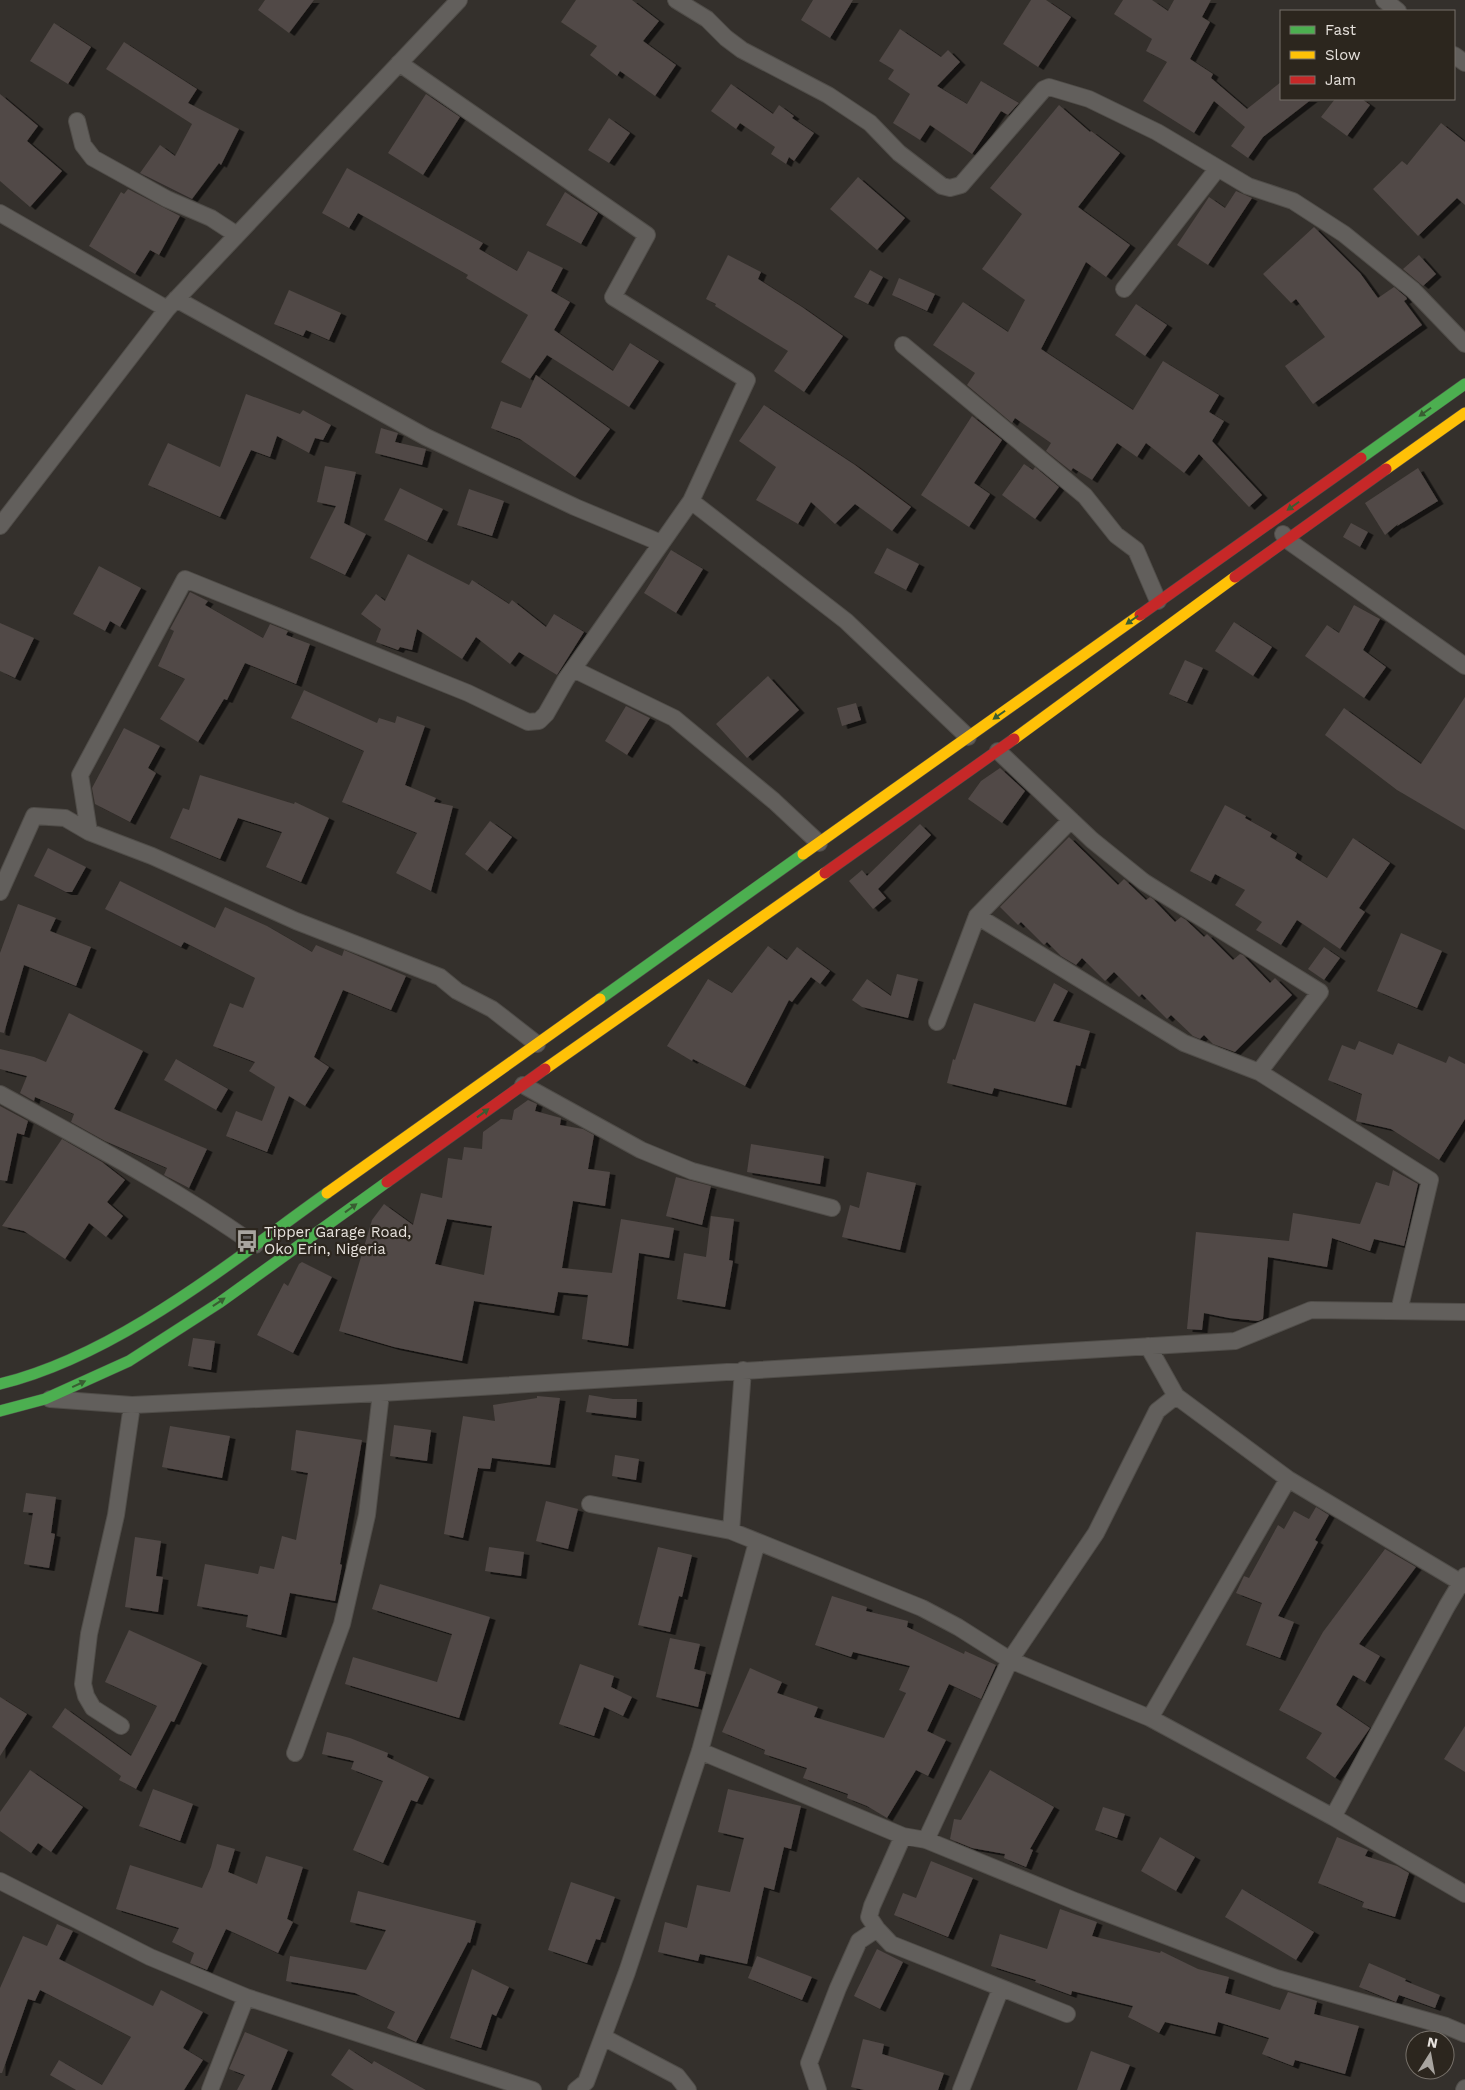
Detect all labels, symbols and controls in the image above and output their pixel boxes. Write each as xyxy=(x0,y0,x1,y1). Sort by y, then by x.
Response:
legend xyxy=(1280,10,1455,100)
text: Fast xyxy=(1325,21,1357,39)
text: Slow xyxy=(1325,46,1361,64)
text: Jam xyxy=(1325,71,1356,89)
one-way arrow xyxy=(1418,407,1432,417)
one-way arrow xyxy=(1286,501,1300,511)
one-way arrow xyxy=(1125,615,1139,625)
one-way arrow xyxy=(993,709,1006,720)
one-way arrow xyxy=(476,1108,490,1118)
one-way arrow xyxy=(344,1203,358,1213)
place label: Tipper Garage Road, Oko Erin, Nigeria xyxy=(264,1223,411,1258)
bus stop icon: Tipper Garage Road, Oko Erin, Nigeria xyxy=(234,1228,260,1254)
one-way arrow xyxy=(212,1297,226,1307)
one-way arrow xyxy=(72,1379,86,1387)
north arrow xyxy=(1405,2030,1455,2080)
text: N xyxy=(1426,2033,1439,2051)

